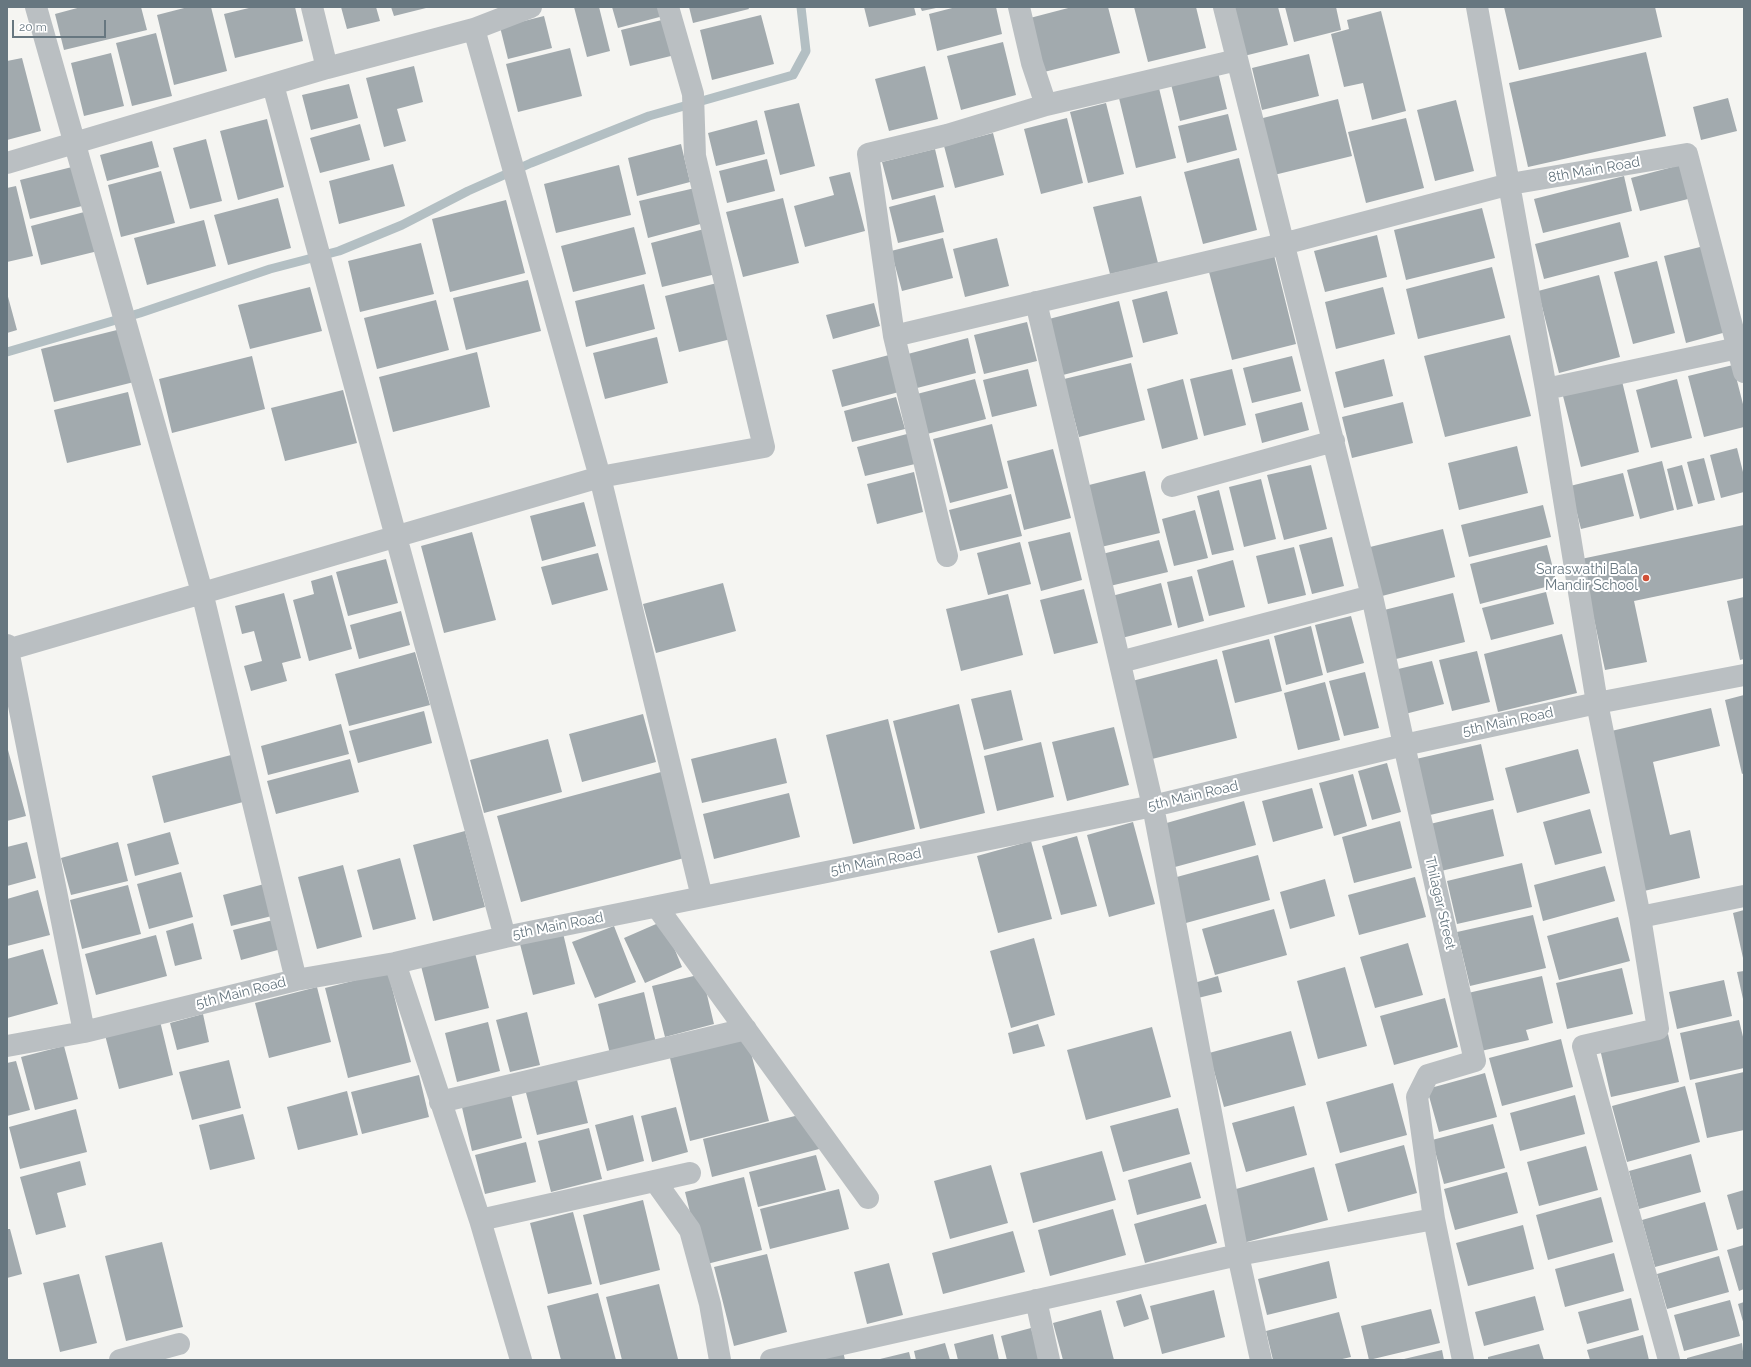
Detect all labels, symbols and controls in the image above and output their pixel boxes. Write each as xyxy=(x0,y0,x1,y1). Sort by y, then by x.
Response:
scale bar xyxy=(14,12,108,38)
text: 20 m xyxy=(19,20,47,34)
street label: 8th Main Road xyxy=(1547,154,1641,186)
place label: Saraswathi Bala Mandir School xyxy=(1536,562,1638,594)
marker: Saraswathi Bala Mandir School xyxy=(1641,573,1651,583)
street label: 5th Main Road xyxy=(1461,704,1555,740)
street label: 5th Main Road xyxy=(1146,777,1240,815)
street label: 5th Main Road xyxy=(829,845,923,879)
street label: Thilagar Street xyxy=(1421,855,1459,951)
street label: 5th Main Road xyxy=(511,909,605,943)
street label: 5th Main Road xyxy=(194,974,288,1012)

